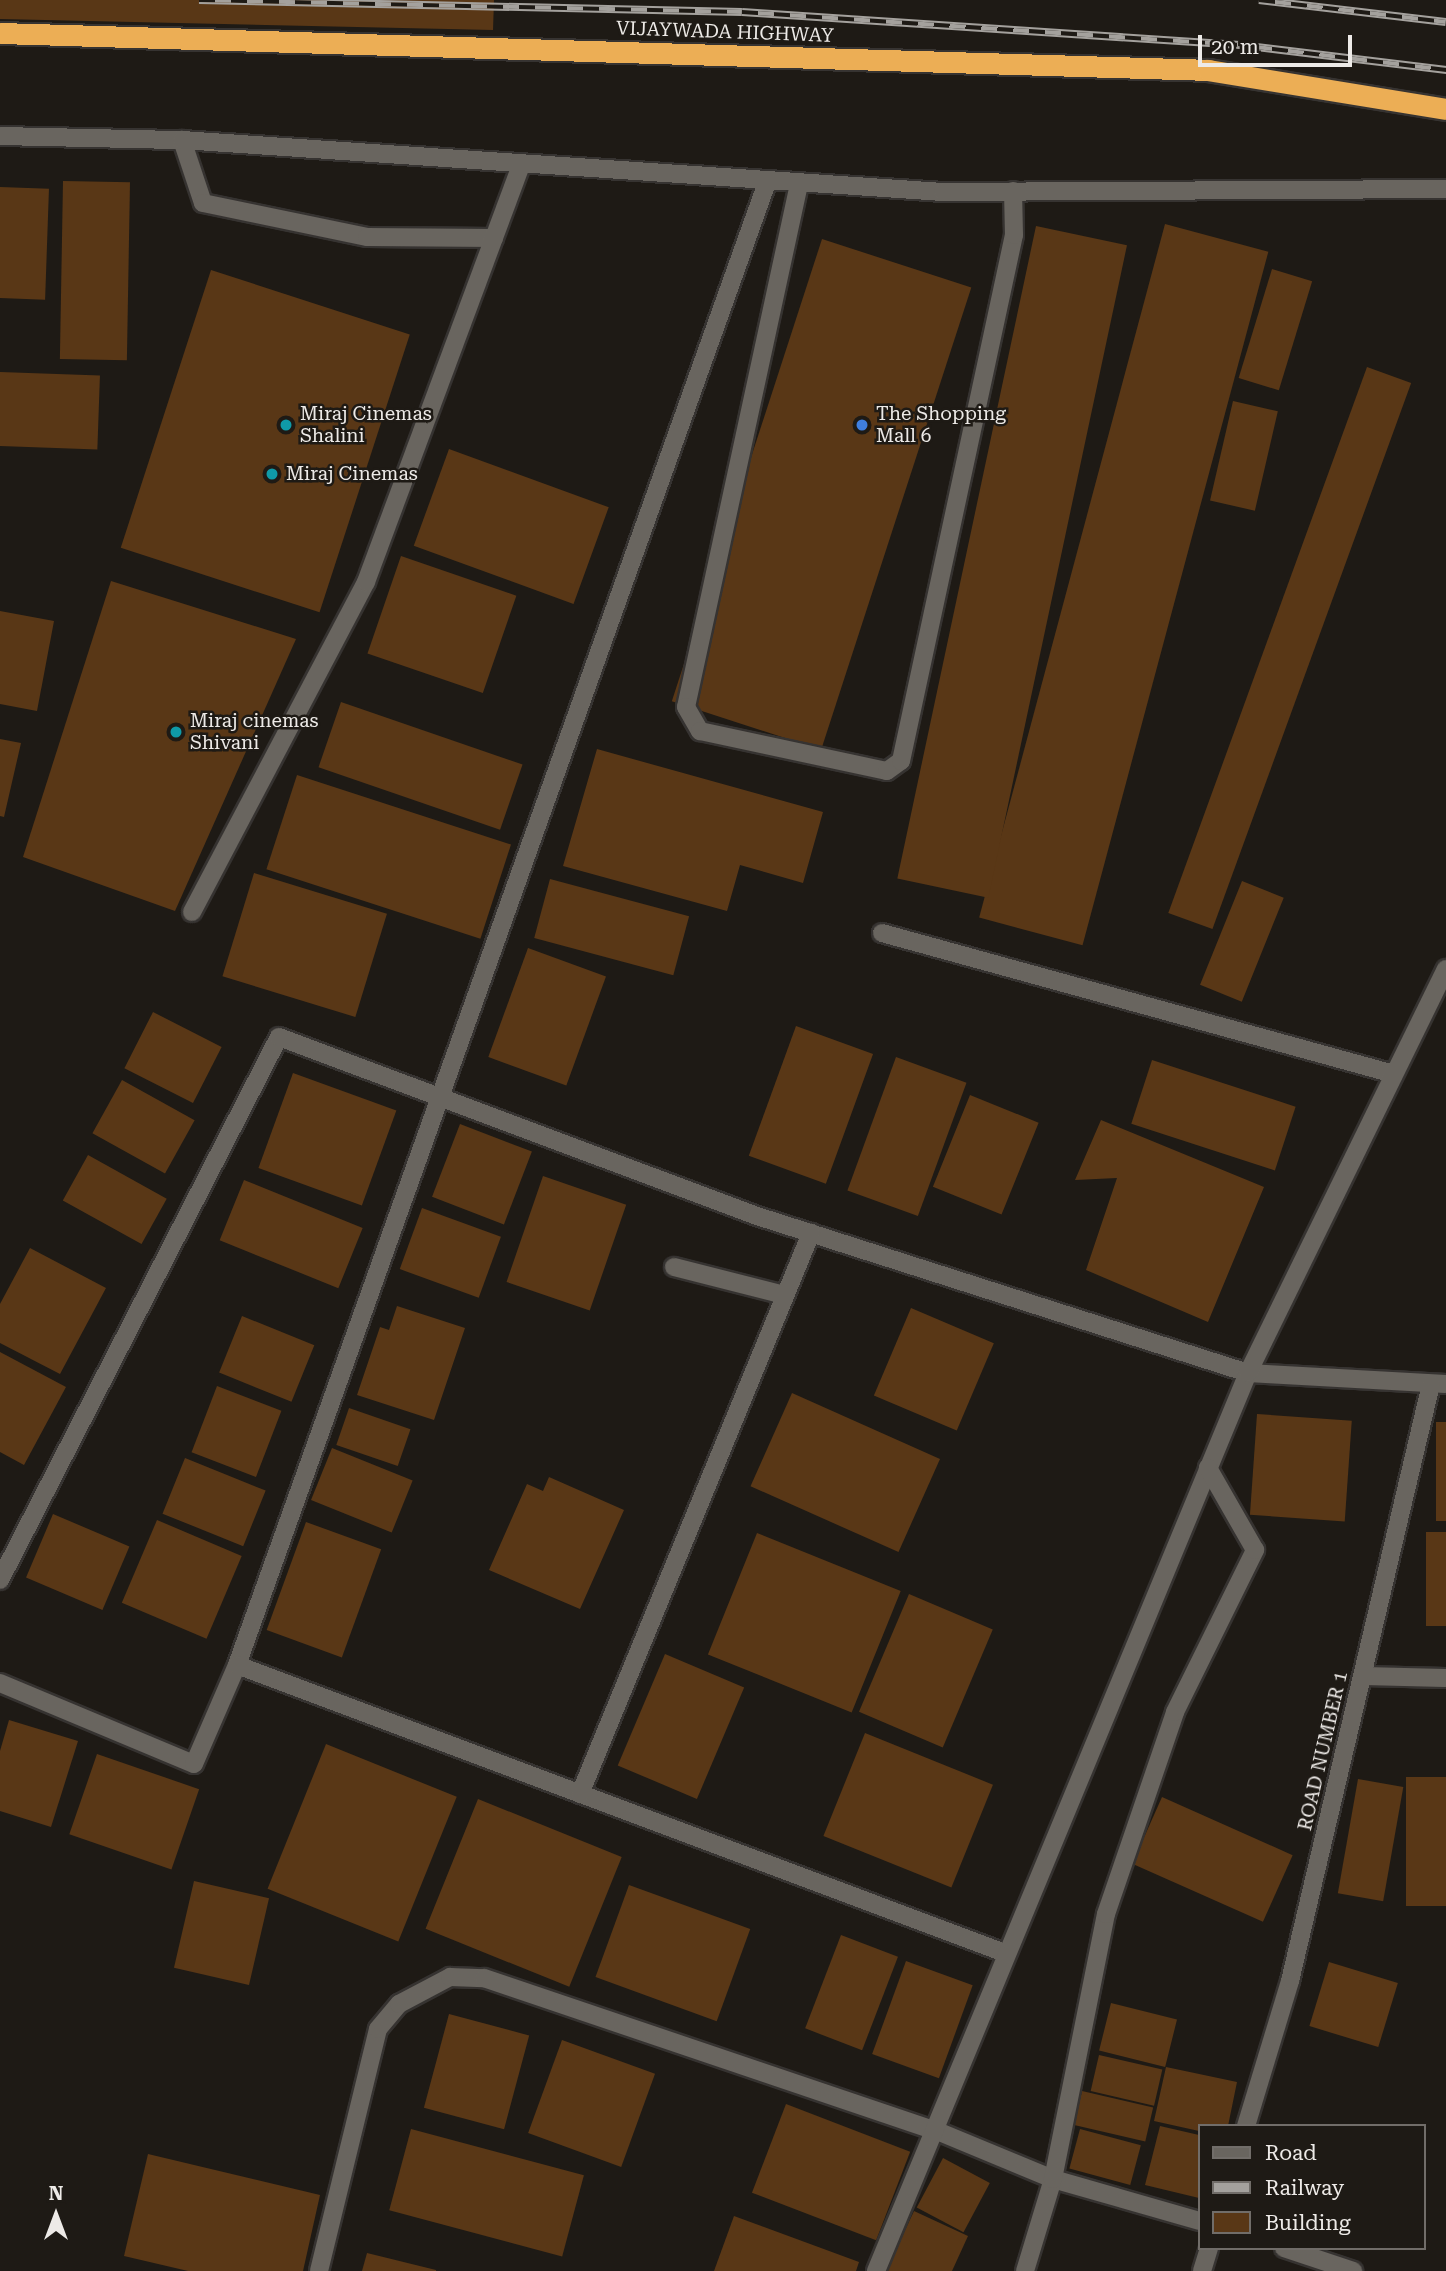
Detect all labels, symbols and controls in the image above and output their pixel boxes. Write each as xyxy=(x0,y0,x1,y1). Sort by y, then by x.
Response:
street label: VIJAYWADA HIGHWAY xyxy=(616,17,834,47)
scale bar xyxy=(1201,21,1355,65)
text: 20 m xyxy=(1211,35,1259,59)
place label: Miraj Cinemas Shalini xyxy=(300,403,432,447)
place label: The Shopping Mall 6 xyxy=(876,403,1006,447)
marker: Miraj Cinemas Shalini xyxy=(278,417,294,433)
marker: The Shopping Mall 6 xyxy=(854,417,870,433)
place label: Miraj Cinemas xyxy=(286,463,418,485)
marker: Miraj Cinemas xyxy=(264,466,280,482)
place label: Miraj cinemas Shivani xyxy=(190,710,319,754)
marker: Miraj cinemas Shivani xyxy=(168,724,184,740)
street label: ROAD NUMBER 1 xyxy=(1294,1669,1352,1833)
legend xyxy=(1198,2124,1425,2250)
text: Road xyxy=(1265,2141,1317,2165)
text: Railway xyxy=(1265,2176,1344,2200)
north arrow xyxy=(21,2180,91,2250)
text: N xyxy=(49,2182,63,2205)
text: Building xyxy=(1265,2211,1351,2235)

